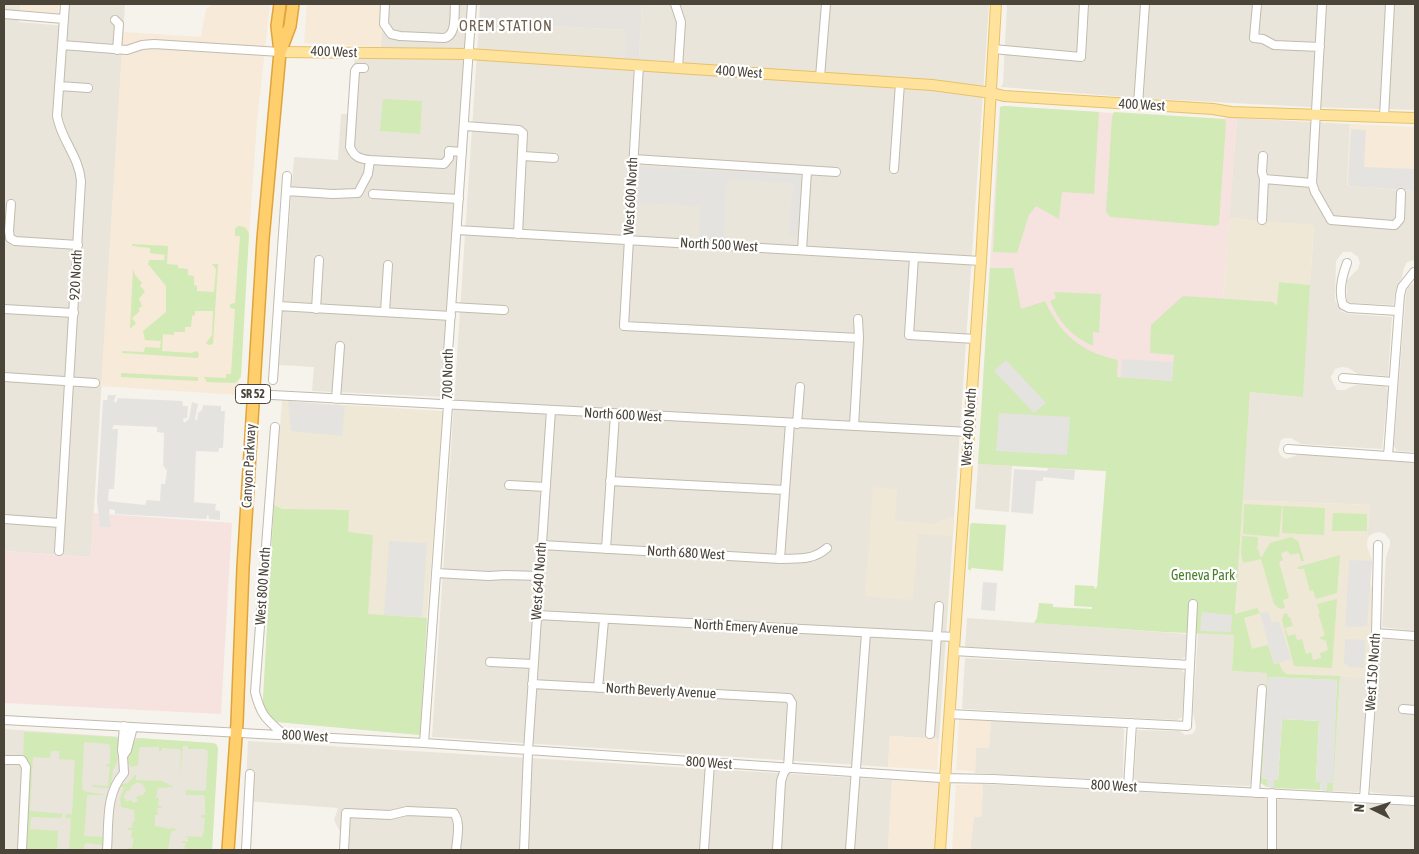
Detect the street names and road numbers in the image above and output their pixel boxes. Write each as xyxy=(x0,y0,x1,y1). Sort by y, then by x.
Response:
street label: 400 West xyxy=(310,43,358,61)
street label: 400 West xyxy=(715,62,763,82)
street label: 400 West xyxy=(1118,95,1166,115)
street label: West 600 North xyxy=(621,156,641,236)
street label: North 500 West xyxy=(679,235,759,255)
street label: 920 North xyxy=(66,249,86,301)
street label: 700 North xyxy=(439,348,457,400)
road number: SR 52 xyxy=(236,384,270,404)
street label: West 400 North xyxy=(958,387,980,467)
street label: North 600 West xyxy=(583,405,663,425)
street label: Canyon Parkway xyxy=(238,423,260,509)
street label: West 640 North xyxy=(528,541,550,621)
street label: North 680 West xyxy=(646,543,726,563)
street label: West 800 North xyxy=(252,546,274,626)
street label: North Emery Avenue xyxy=(693,616,799,638)
street label: West 150 North xyxy=(1362,632,1384,712)
street label: North Beverly Avenue xyxy=(605,680,717,702)
street label: 800 West xyxy=(281,726,329,746)
street label: 800 West xyxy=(685,753,733,773)
street label: 800 West xyxy=(1090,776,1138,796)

